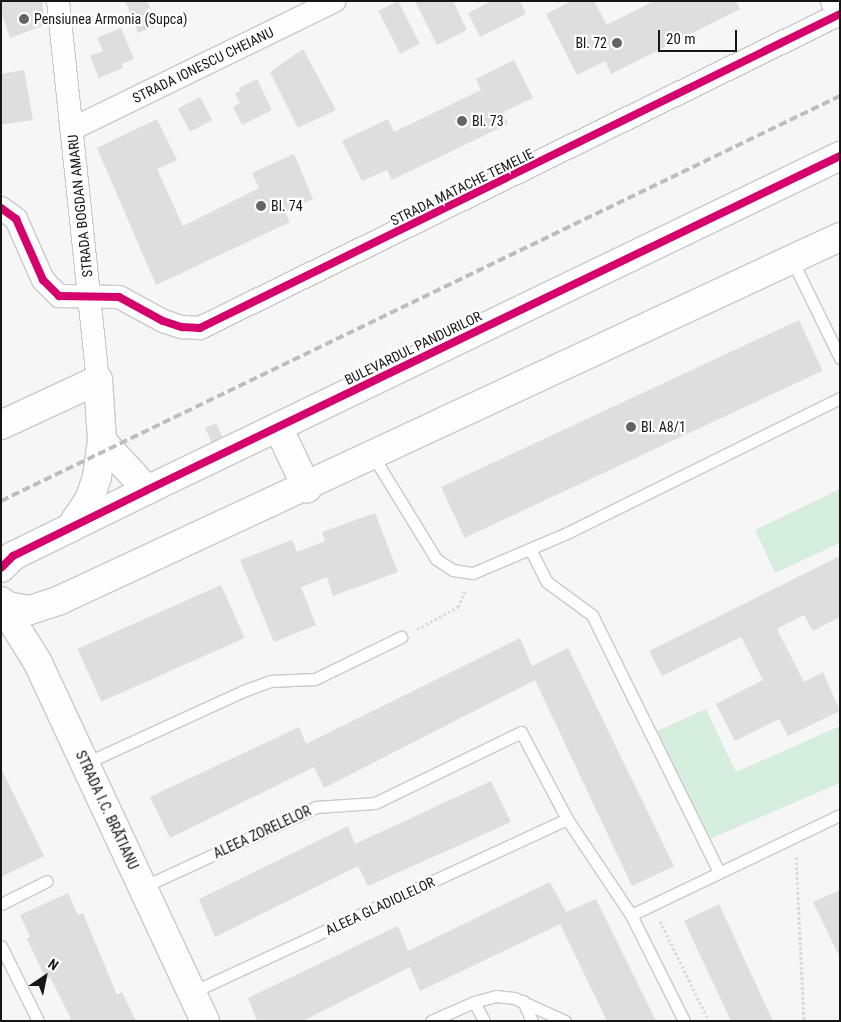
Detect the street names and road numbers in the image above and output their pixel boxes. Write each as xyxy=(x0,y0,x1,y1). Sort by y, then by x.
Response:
street label: STRADA IONESCU CHEIANU xyxy=(130,24,276,106)
street label: STRADA BOGDAN AMARU xyxy=(64,134,96,278)
street label: STRADA MATACHE TEMELIE xyxy=(388,145,536,229)
street label: BULEVARDUL PANDURILOR xyxy=(342,308,484,388)
street label: STRADA I.C. BRĂTIANU xyxy=(72,748,142,872)
street label: ALEEA ZORELELOR xyxy=(211,802,313,862)
street label: ALEEA GLADIOLELOR xyxy=(323,873,437,939)

